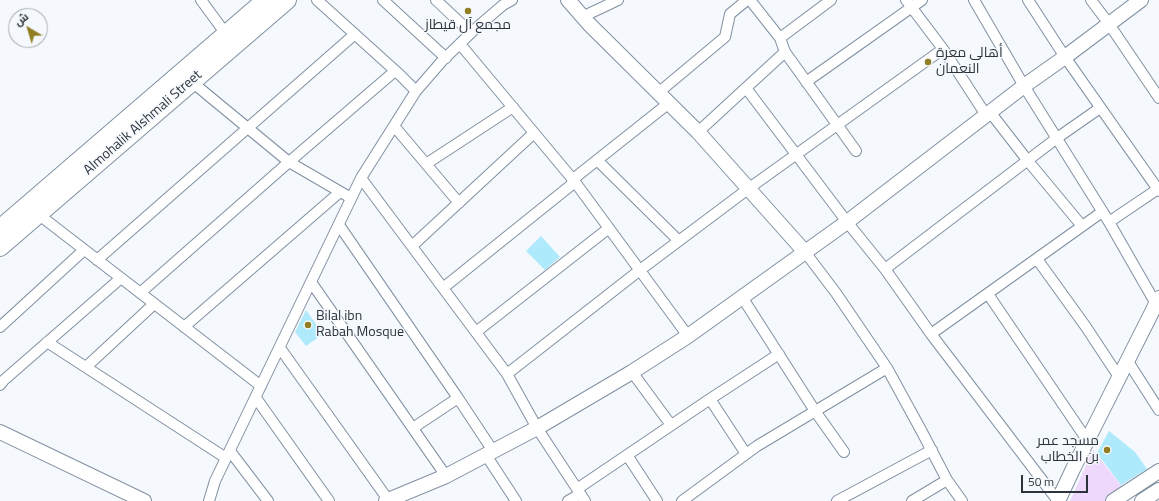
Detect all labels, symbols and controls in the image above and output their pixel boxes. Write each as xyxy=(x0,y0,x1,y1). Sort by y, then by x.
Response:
marker: مجمع آل قيطاز xyxy=(463,6,473,16)
north arrow xyxy=(8,8,48,48)
text: ش xyxy=(11,9,32,30)
place label: مجمع آل قيطاز xyxy=(425,18,511,34)
place label: أهالي معرة النعمان xyxy=(936,46,1003,78)
marker: أهالي معرة النعمان xyxy=(923,57,933,67)
street label: Almohalik Alshmali Street xyxy=(80,67,206,179)
place label: Bilal ibn Rabah Mosque xyxy=(316,309,404,342)
marker: Bilal ibn Rabah Mosque xyxy=(303,320,313,330)
place label: مسجد عمر بن الخطاب xyxy=(1037,434,1099,466)
marker: مسجد عمر بن الخطاب xyxy=(1102,445,1112,455)
scale bar xyxy=(1023,467,1090,493)
text: 50 m xyxy=(1028,472,1054,491)

